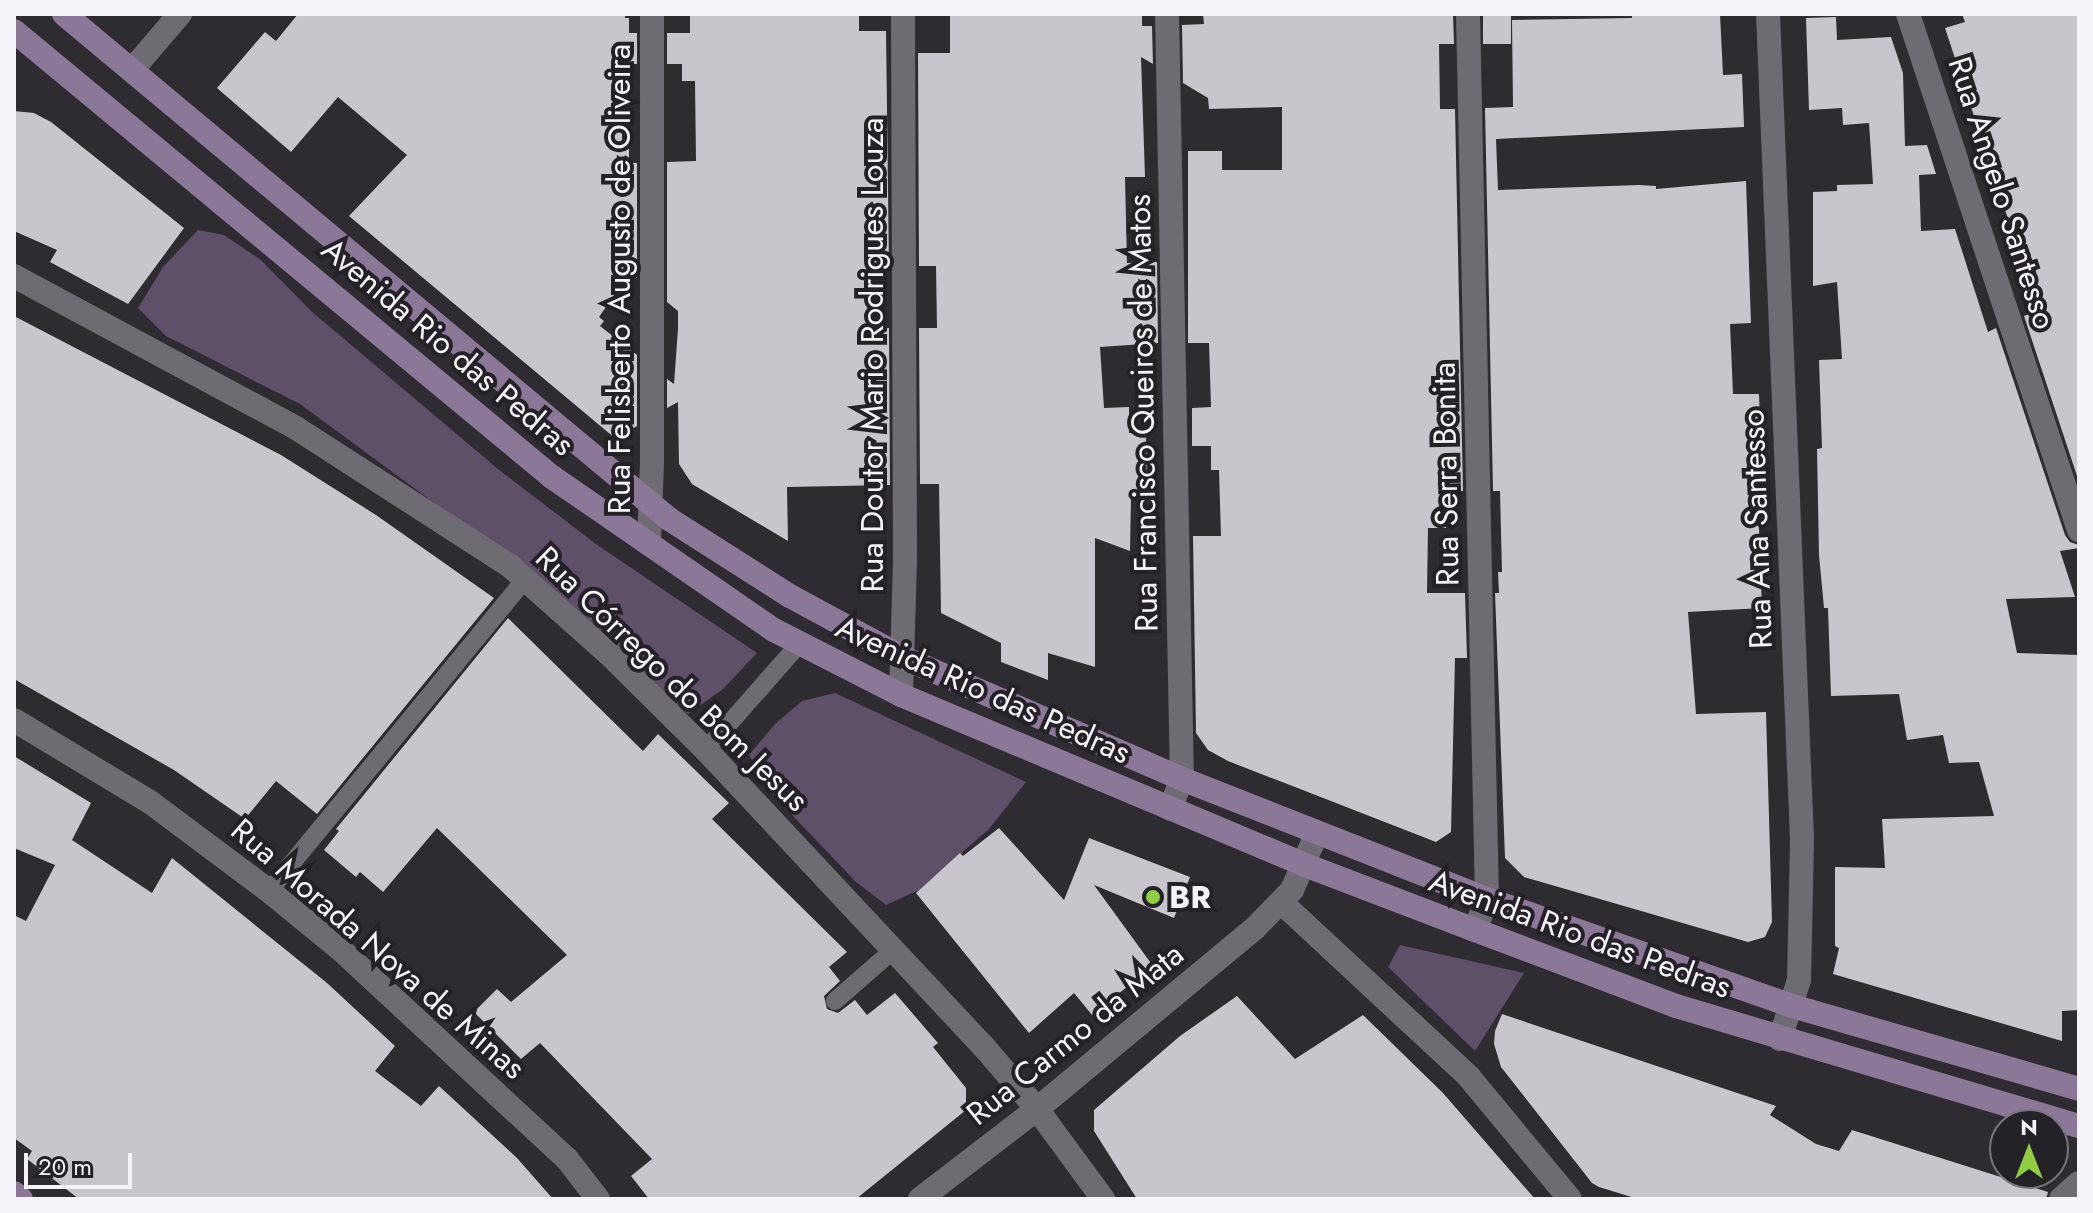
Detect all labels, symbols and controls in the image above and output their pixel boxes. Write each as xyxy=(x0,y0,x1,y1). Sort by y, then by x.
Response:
street label: Rua Felisberto Augusto de Oliveira xyxy=(600,44,638,514)
street label: Rua Angelo Santesso xyxy=(1940,52,2064,334)
street label: Rua Doutor Mario Rodrigues Louza xyxy=(853,118,891,592)
street label: Rua Francisco Queiros de Matos xyxy=(1120,194,1166,632)
street label: Avenida Rio das Pedras xyxy=(314,230,582,464)
street label: Rua Serra Bonita xyxy=(1425,362,1467,586)
street label: Rua Ana Santesso xyxy=(1734,409,1780,649)
street label: Rua Córrego do Bom Jesus xyxy=(528,539,816,819)
street label: Avenida Rio das Pedras xyxy=(830,608,1136,772)
street label: Rua Morada Nova de Minas xyxy=(223,811,533,1087)
street label: Avenida Rio das Pedras xyxy=(1424,862,1736,1006)
place label: BR xyxy=(1169,878,1211,916)
marker: BR xyxy=(1144,888,1162,906)
street label: Rua Carmo da Mata xyxy=(959,935,1191,1133)
north arrow xyxy=(1989,1109,2069,1189)
text: N xyxy=(2020,1111,2038,1143)
scale bar xyxy=(28,1137,136,1187)
text: 20 m xyxy=(38,1149,92,1184)

